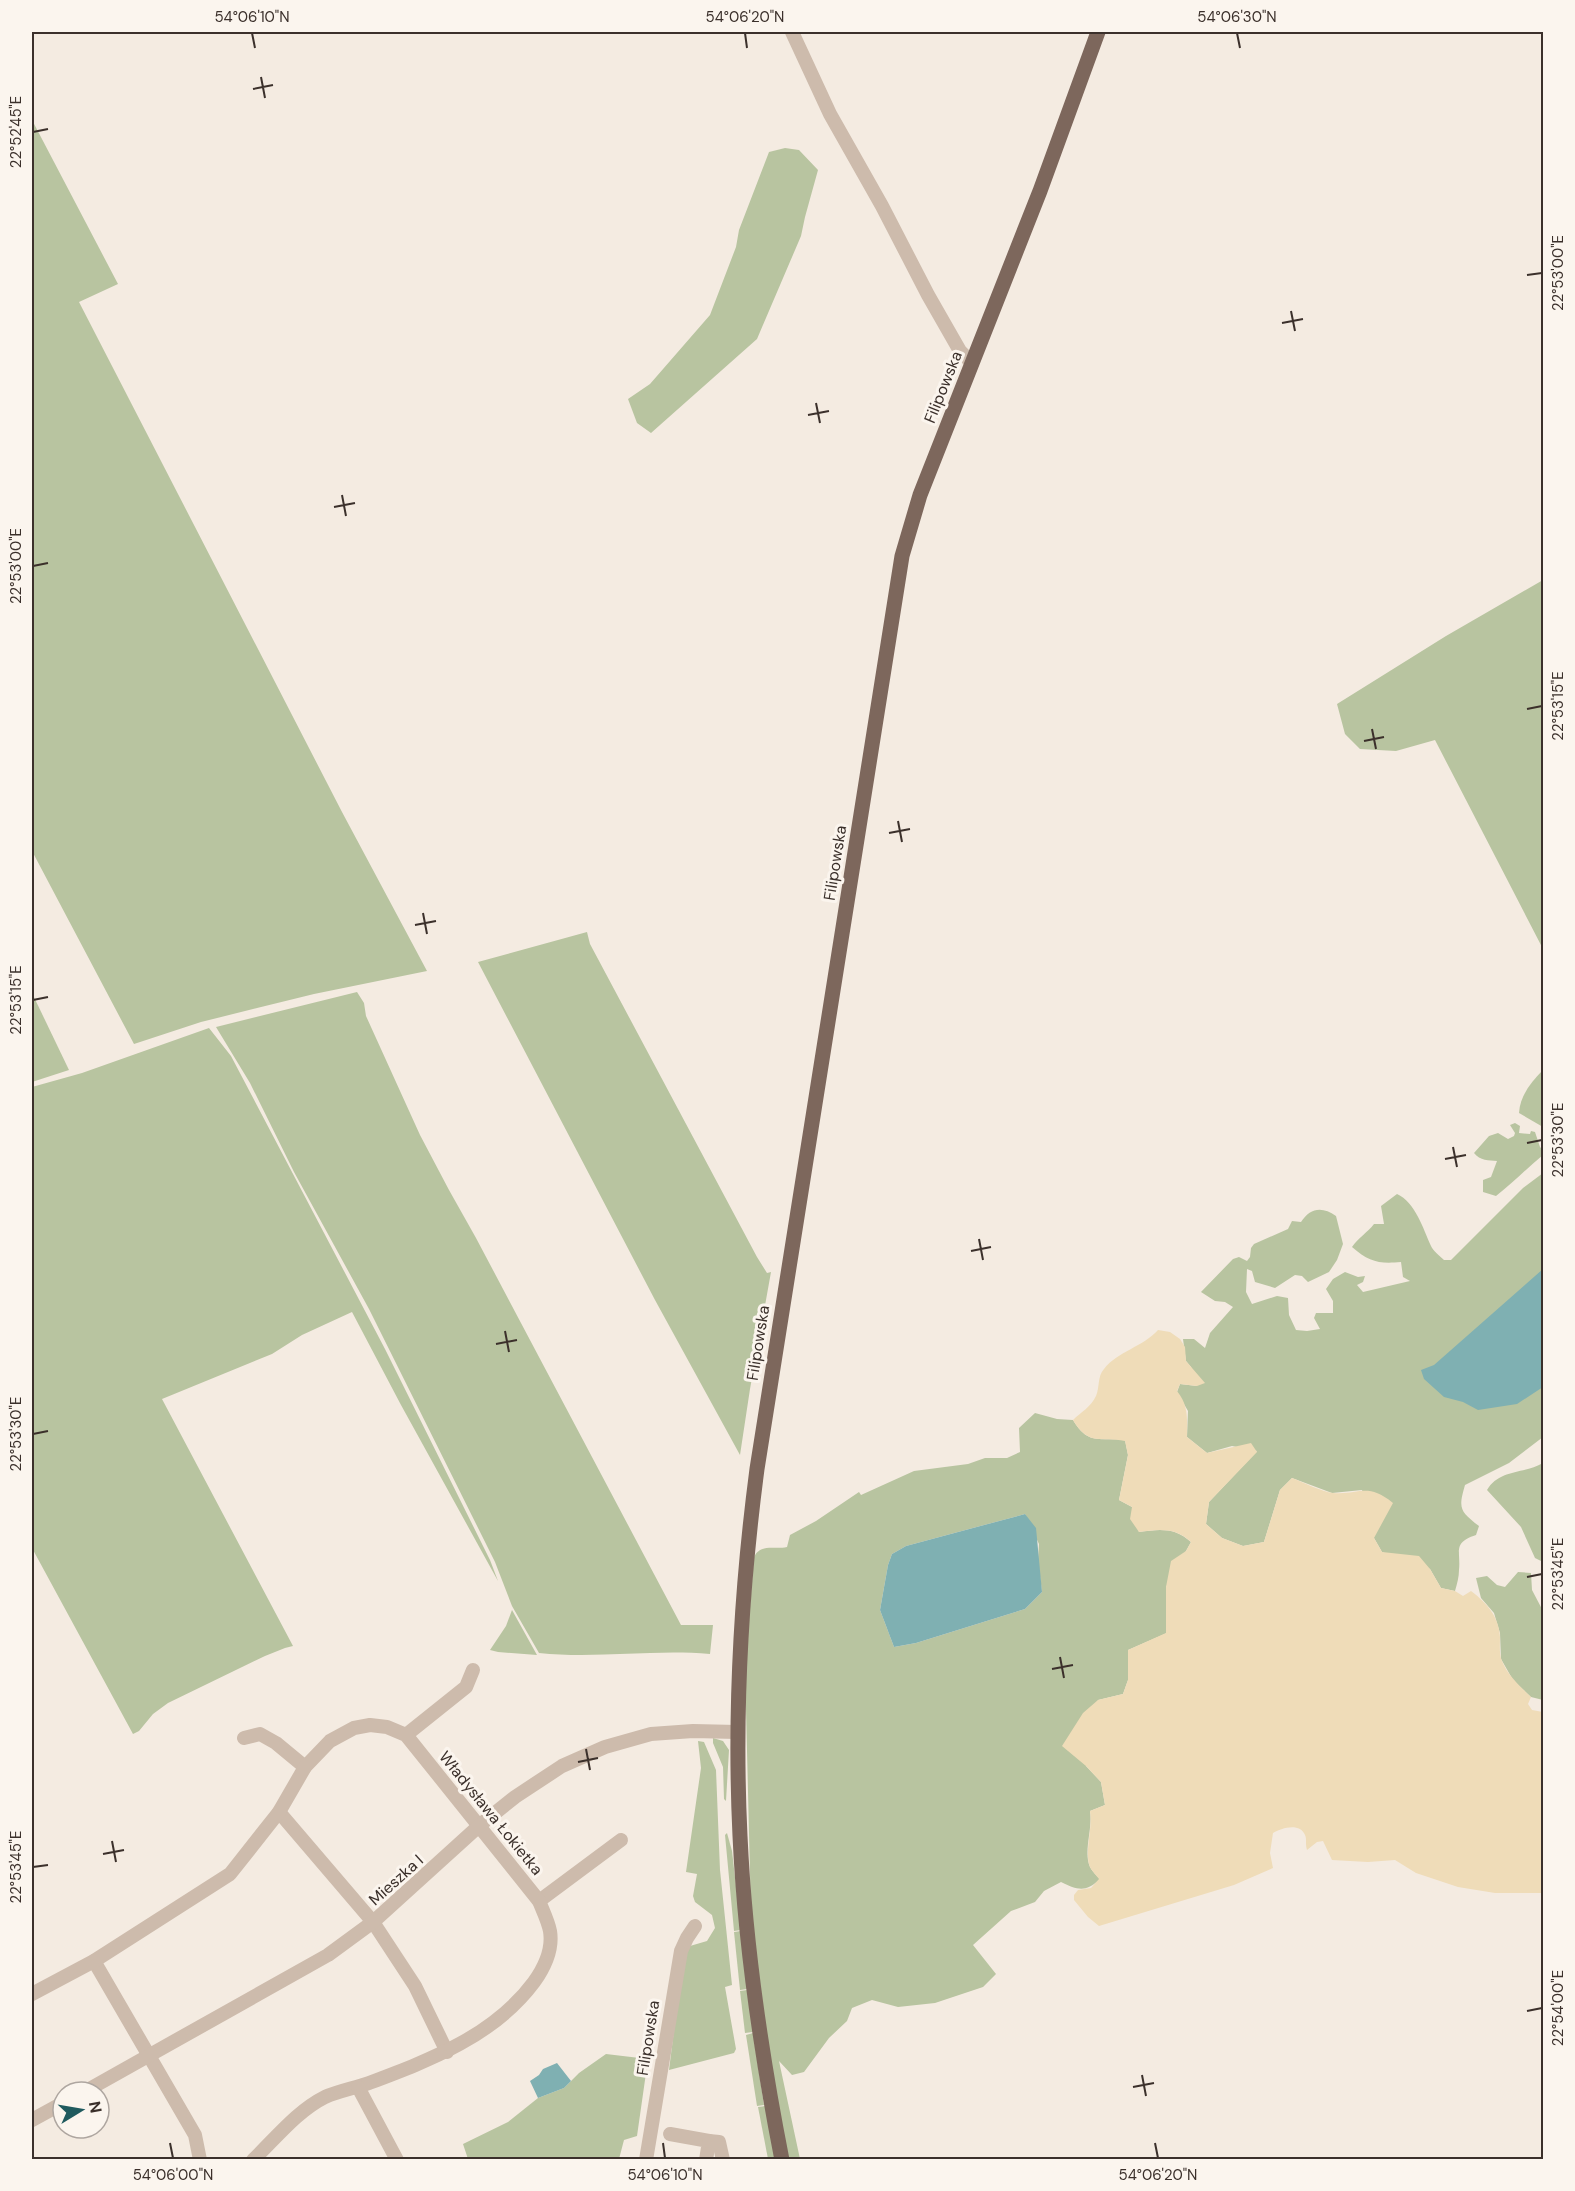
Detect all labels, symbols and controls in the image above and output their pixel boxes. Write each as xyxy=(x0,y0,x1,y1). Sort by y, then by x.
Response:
text: 54°06'10"N xyxy=(214,7,290,27)
text: 54°06'20"N xyxy=(706,7,784,27)
text: 54°06'30"N xyxy=(1197,7,1277,27)
text: 22°52'45"E xyxy=(6,96,26,168)
text: 22°53'00"E xyxy=(1548,235,1568,311)
street label: Filipowska xyxy=(919,348,967,426)
text: 22°53'00"E xyxy=(6,528,26,604)
text: 22°53'15"E xyxy=(1548,671,1568,741)
street label: Filipowska xyxy=(819,824,851,902)
text: 22°53'15"E xyxy=(6,965,26,1035)
text: 22°53'30"E xyxy=(1548,1103,1568,1177)
street label: Filipowska xyxy=(742,1304,774,1382)
text: 22°53'30"E xyxy=(6,1397,26,1471)
text: 22°53'45"E xyxy=(1548,1538,1568,1610)
street label: Władysława Łokietka xyxy=(434,1747,548,1879)
text: 22°53'45"E xyxy=(6,1831,26,1903)
street label: Mieszka I xyxy=(364,1850,428,1910)
text: 22°54'00"E xyxy=(1548,1970,1568,2046)
street label: Filipowska xyxy=(632,1999,664,2077)
north arrow xyxy=(51,2080,111,2140)
text: N xyxy=(84,2100,107,2115)
text: 54°06'00"N xyxy=(133,2165,213,2185)
text: 54°06'10"N xyxy=(627,2165,703,2185)
text: 54°06'20"N xyxy=(1119,2165,1197,2185)

